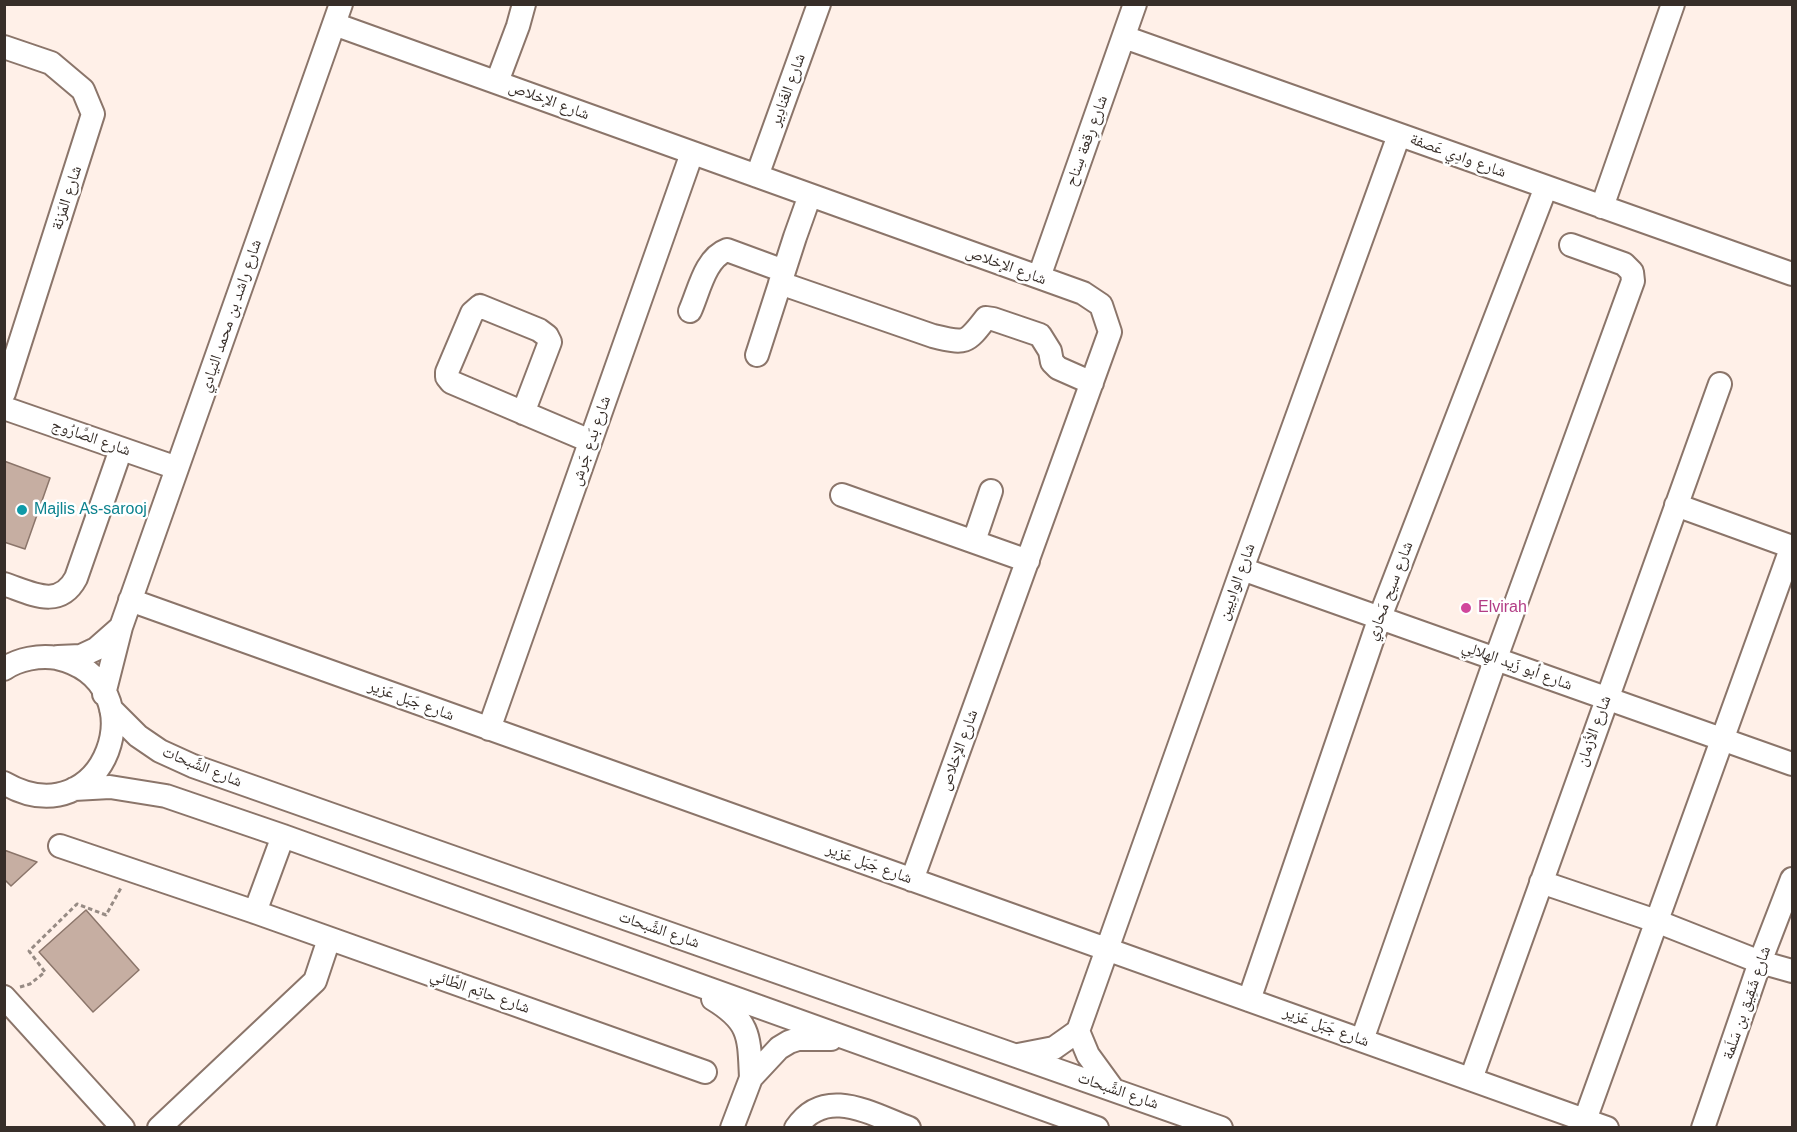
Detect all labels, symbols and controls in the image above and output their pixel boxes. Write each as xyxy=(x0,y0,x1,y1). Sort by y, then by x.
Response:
street label: شارع الغَنادِير xyxy=(766,51,810,129)
street label: شارع الإخلاص xyxy=(506,78,592,124)
street label: شارع رِقعة سِناح xyxy=(1062,93,1112,189)
street label: شارع وادِي عَصفة xyxy=(1407,130,1509,182)
street label: شارع المَزنة xyxy=(48,163,86,233)
street label: شارع راشد بن محمد النيادي xyxy=(196,237,266,395)
street label: شارع الإخلاص xyxy=(963,243,1049,289)
street label: شارع بَدع جَرش xyxy=(567,394,615,488)
street label: شارع الصَّارُوج xyxy=(49,416,133,460)
place label: Majlis As-sarooj xyxy=(34,500,147,520)
marker: Majlis As-sarooj xyxy=(15,503,29,517)
street label: شارع سيح مَحاري xyxy=(1362,539,1418,643)
street label: شارع الوادِيين xyxy=(1214,541,1260,623)
place label: Elvirah xyxy=(1478,598,1527,618)
marker: Elvirah xyxy=(1459,601,1473,615)
street label: شارع أبو زَيد الهِلالِي xyxy=(1459,637,1575,695)
street label: شارع جَبَل عَزير xyxy=(365,677,457,725)
street label: شارع الأزمان xyxy=(1572,693,1616,769)
street label: شارع الإخلاص xyxy=(936,707,982,793)
street label: شارع الشَّبحات xyxy=(159,742,245,792)
street label: شارع جَبَل عَزير xyxy=(823,840,915,888)
street label: شارع الشَّبحات xyxy=(616,907,702,953)
street label: شارع شَقِيق بن سَلَمة xyxy=(1719,944,1775,1062)
street label: شارع حاتِم الطَّائي xyxy=(428,966,532,1018)
street label: شارع جَبَل عَزير xyxy=(1280,1003,1372,1051)
street label: شارع الشَّبحات xyxy=(1075,1068,1161,1114)

